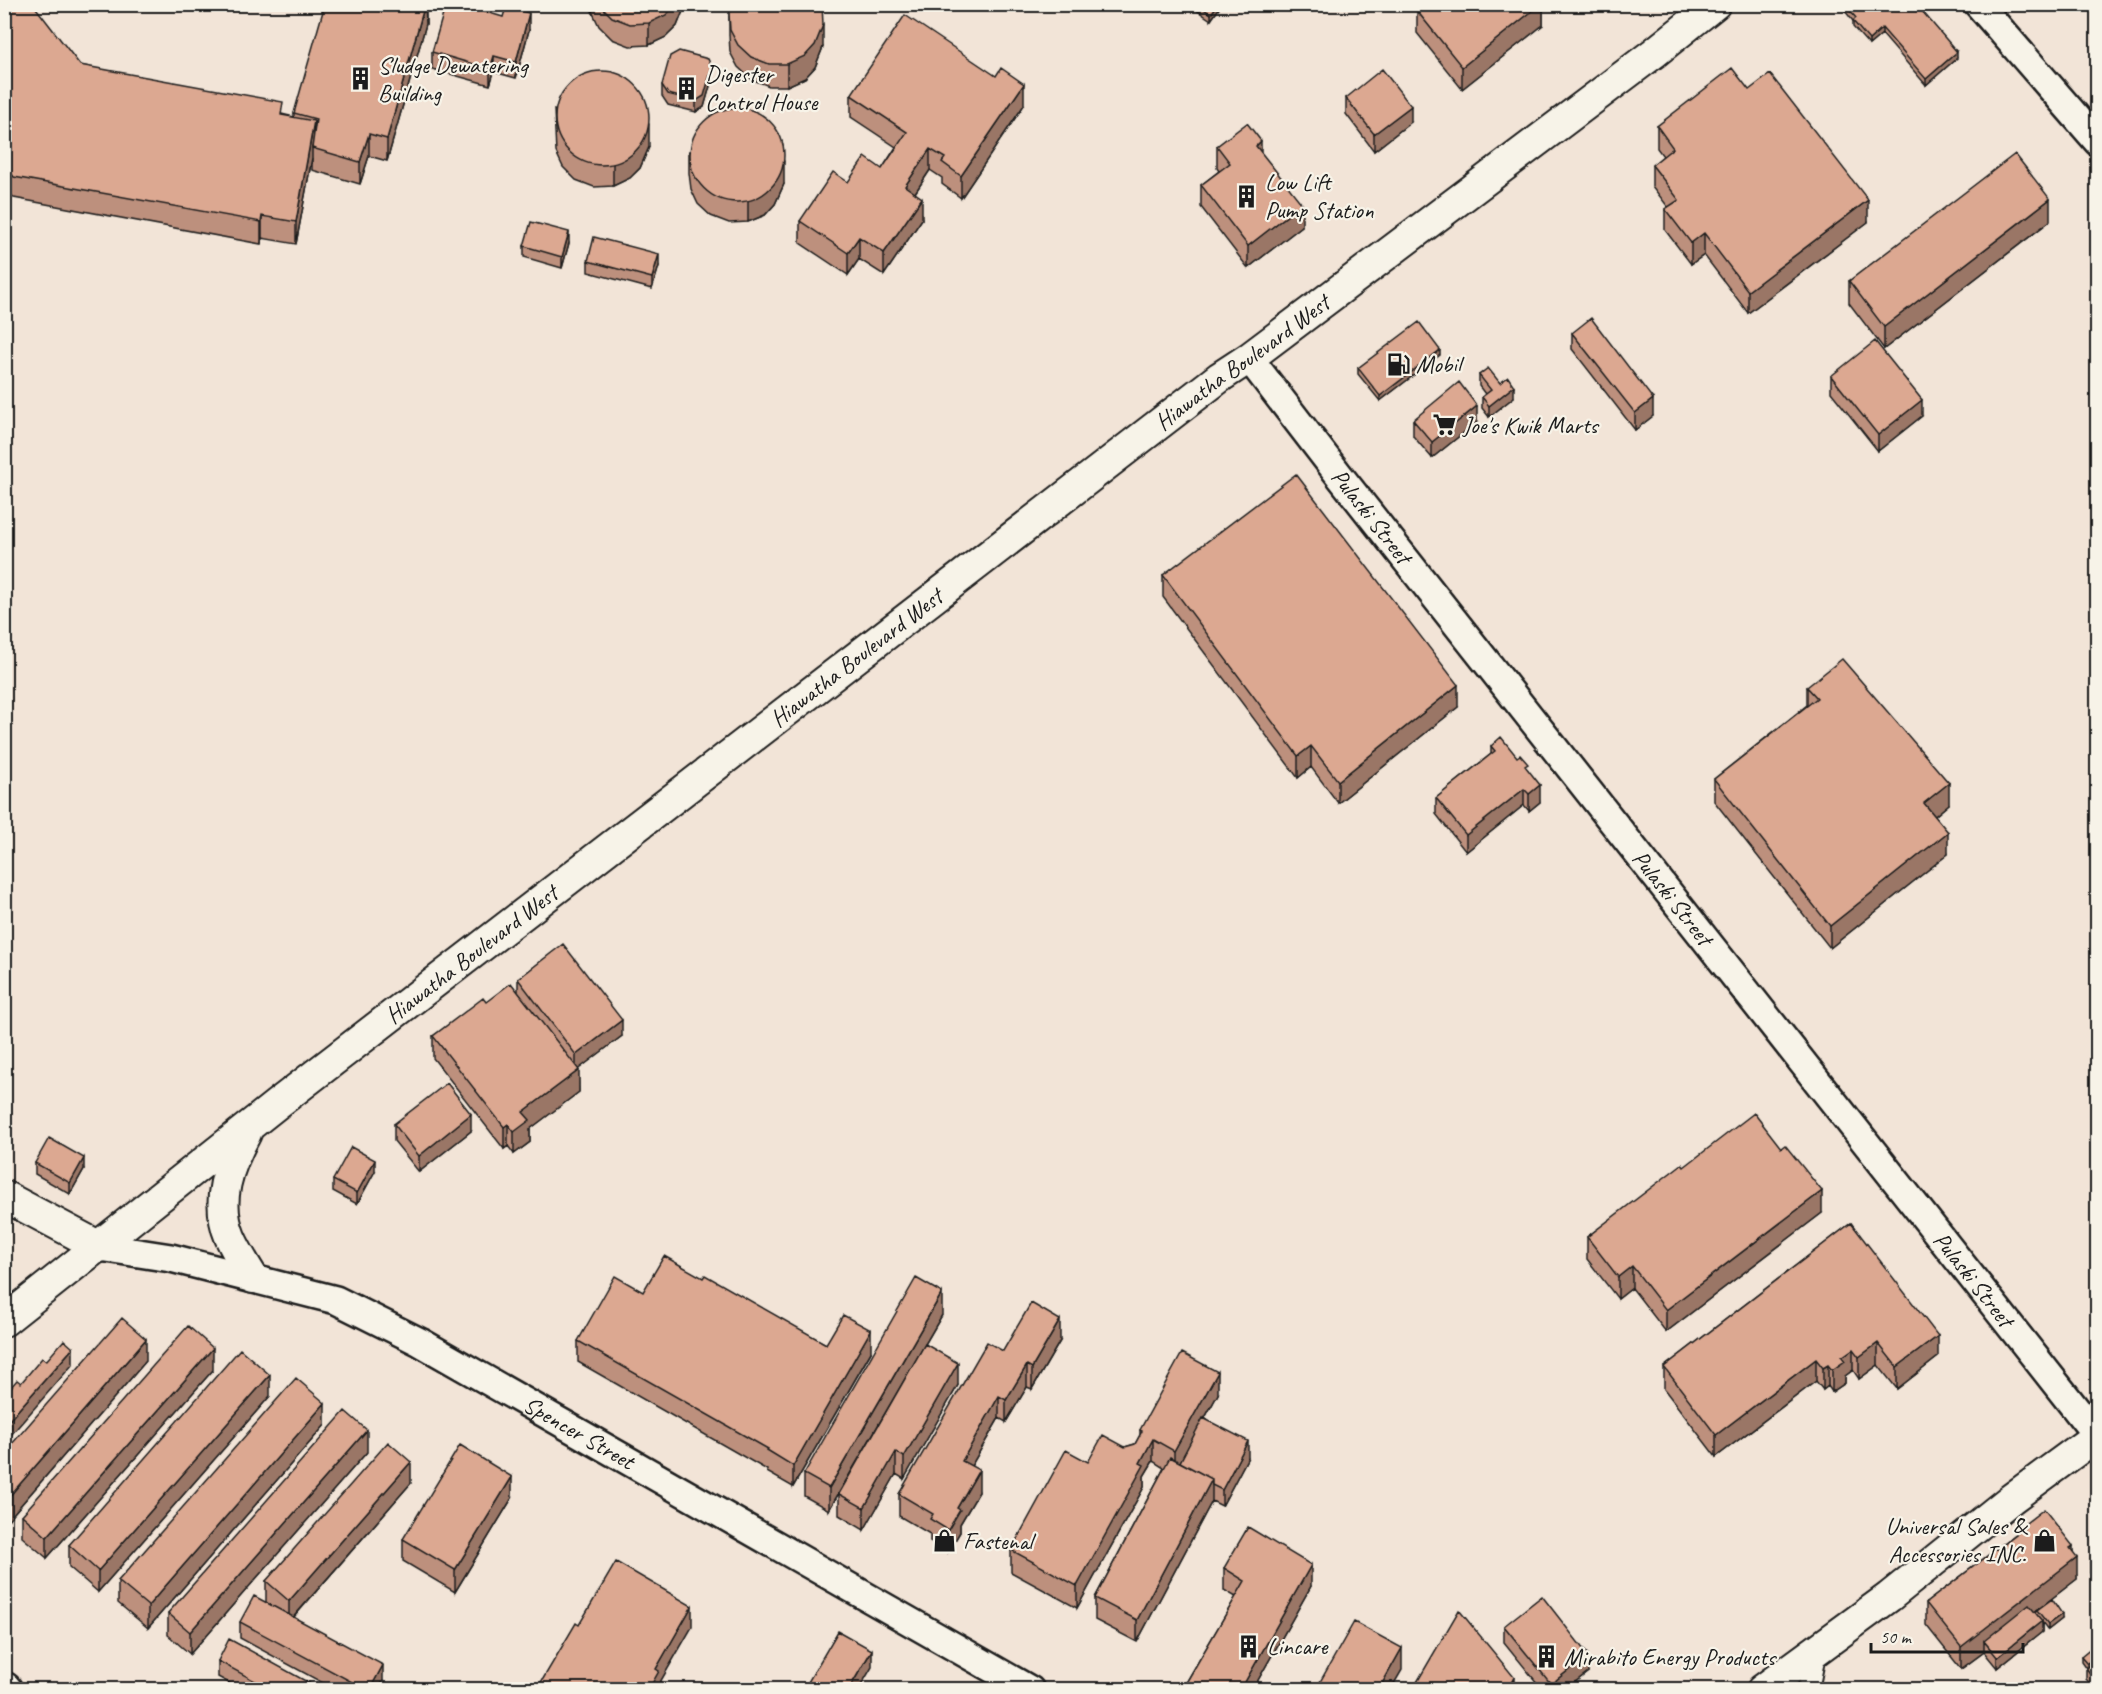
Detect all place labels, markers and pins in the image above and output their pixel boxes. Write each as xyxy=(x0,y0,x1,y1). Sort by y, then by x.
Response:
place label: Sludge Dewatering Building xyxy=(378,50,530,108)
place label: Digester Control House xyxy=(705,59,820,117)
building icon: Sludge Dewatering Building xyxy=(347,66,373,92)
building icon: Digester Control House xyxy=(674,75,700,101)
place label: Low Lift Pump Station xyxy=(1265,167,1374,225)
building icon: Low Lift Pump Station xyxy=(1234,183,1260,209)
place label: Mobil xyxy=(1416,349,1465,379)
fuel station icon: Mobil xyxy=(1385,351,1411,377)
place label: Joe's Kwik Marts xyxy=(1462,410,1600,440)
supermarket icon: Joe's Kwik Marts xyxy=(1432,412,1458,438)
place label: Universal Sales & Accessories INC. xyxy=(1886,1511,2028,1569)
place label: Fastenal xyxy=(963,1526,1036,1556)
shop icon: Universal Sales & Accessories INC. xyxy=(2031,1527,2057,1553)
shop icon: Fastenal xyxy=(932,1528,958,1554)
place label: Lincare xyxy=(1267,1631,1329,1661)
building icon: Lincare xyxy=(1236,1633,1262,1659)
place label: Mirabito Energy Products xyxy=(1564,1642,1777,1672)
building icon: Mirabito Energy Products xyxy=(1533,1644,1559,1670)

